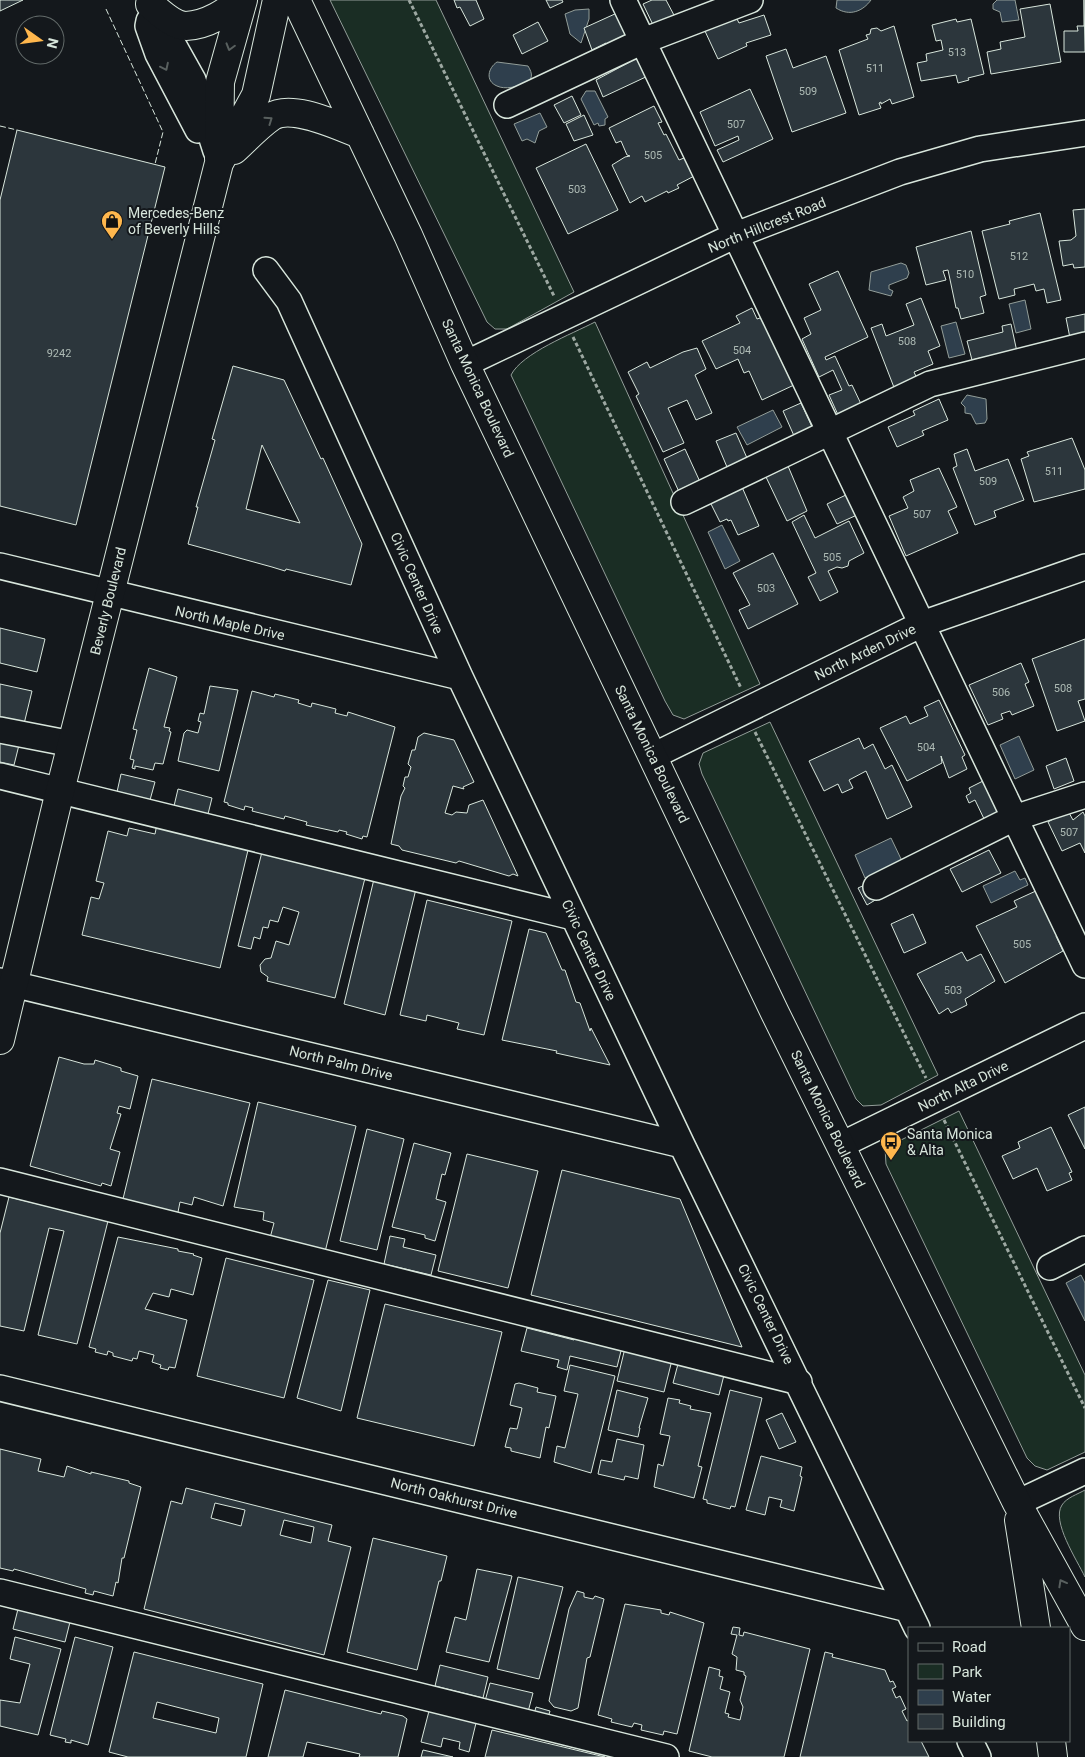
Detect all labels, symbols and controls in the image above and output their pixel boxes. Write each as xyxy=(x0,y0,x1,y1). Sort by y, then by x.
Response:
north arrow xyxy=(15,15,65,65)
text: N xyxy=(44,36,62,50)
one-way arrow xyxy=(225,42,235,50)
house number: 513 xyxy=(948,46,966,59)
one-way arrow xyxy=(159,62,169,71)
house number: 511 xyxy=(866,62,884,75)
house number: 509 xyxy=(799,85,817,98)
one-way arrow xyxy=(263,117,273,126)
house number: 507 xyxy=(727,118,745,131)
house number: 505 xyxy=(644,149,662,162)
house number: 503 xyxy=(568,183,586,196)
street label: North Hillcrest Road xyxy=(706,194,828,256)
place label: Mercedes-Benz of Beverly Hills xyxy=(128,205,224,237)
shop icon: Mercedes-Benz of Beverly Hills xyxy=(100,209,124,240)
house number: 512 xyxy=(1010,250,1028,263)
house number: 510 xyxy=(956,268,974,281)
street label: Santa Monica Boulevard xyxy=(439,316,517,460)
house number: 508 xyxy=(898,335,916,348)
house number: 504 xyxy=(733,344,751,357)
house number: 9242 xyxy=(47,347,71,360)
house number: 511 xyxy=(1045,465,1063,478)
house number: 509 xyxy=(979,475,997,488)
house number: 507 xyxy=(913,508,931,521)
street label: Civic Center Drive xyxy=(387,530,447,636)
street label: Beverly Boulevard xyxy=(87,546,129,656)
house number: 505 xyxy=(823,551,841,564)
house number: 503 xyxy=(757,582,775,595)
street label: North Maple Drive xyxy=(173,603,287,643)
street label: North Arden Drive xyxy=(812,621,918,683)
house number: 508 xyxy=(1054,682,1072,695)
street label: Santa Monica Boulevard xyxy=(612,683,692,825)
house number: 506 xyxy=(992,686,1010,699)
house number: 504 xyxy=(917,741,935,754)
house number: 507 xyxy=(1060,826,1078,839)
street label: Civic Center Drive xyxy=(559,897,619,1003)
house number: 505 xyxy=(1013,938,1031,951)
house number: 503 xyxy=(944,984,962,997)
street label: North Palm Drive xyxy=(288,1042,394,1084)
street label: Santa Monica Boulevard xyxy=(788,1048,868,1190)
street label: North Alta Drive xyxy=(915,1057,1011,1115)
place label: Santa Monica & Alta xyxy=(907,1126,993,1158)
bus stop icon: Santa Monica & Alta xyxy=(879,1130,903,1161)
street label: Civic Center Drive xyxy=(735,1261,797,1367)
street label: North Oakhurst Drive xyxy=(389,1475,519,1521)
one-way arrow xyxy=(1059,1580,1069,1589)
legend xyxy=(908,1627,1070,1742)
text: Road xyxy=(952,1638,986,1656)
text: Park xyxy=(952,1663,983,1681)
text: Water xyxy=(952,1688,991,1706)
text: Building xyxy=(952,1713,1006,1731)

